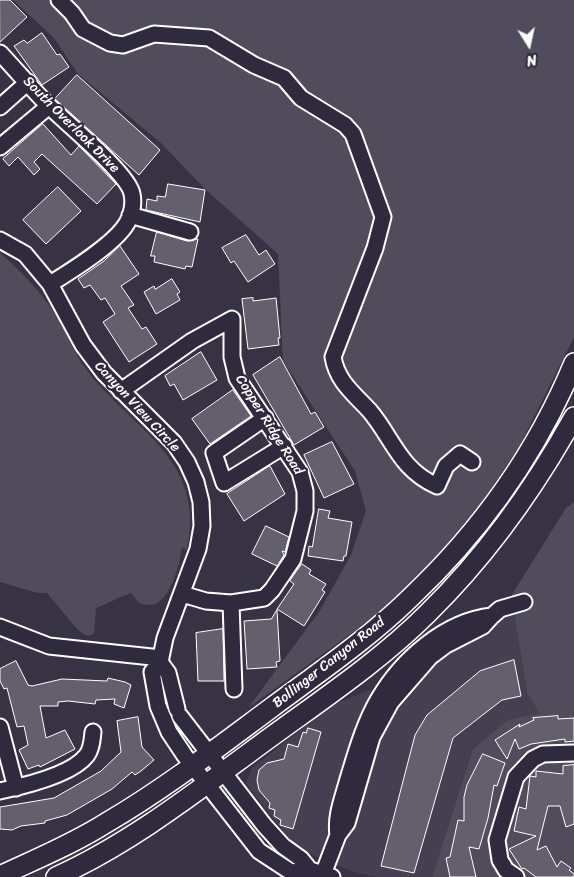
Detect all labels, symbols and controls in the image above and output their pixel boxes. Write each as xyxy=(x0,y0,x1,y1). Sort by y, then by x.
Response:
north arrow xyxy=(504,20,554,70)
text: N xyxy=(525,47,539,73)
street label: South Overlook Drive xyxy=(19,73,123,177)
street label: Canyon View Circle xyxy=(91,358,183,456)
street label: Copper Ridge Road xyxy=(231,372,307,478)
street label: Bollinger Canyon Road xyxy=(270,614,388,712)

